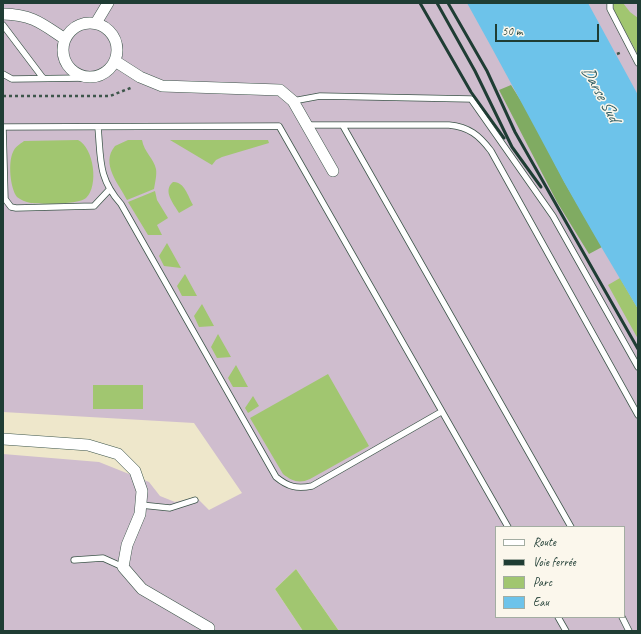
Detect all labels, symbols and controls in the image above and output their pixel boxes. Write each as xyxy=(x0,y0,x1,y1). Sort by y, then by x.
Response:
scale bar xyxy=(497,16,601,42)
text: 50 m xyxy=(502,23,522,39)
water label: Darse Sud xyxy=(577,63,623,125)
legend xyxy=(495,526,625,618)
text: Route xyxy=(533,534,556,550)
text: Voie ferrée xyxy=(533,554,576,570)
text: Parc xyxy=(533,574,552,590)
text: Eau xyxy=(533,594,549,610)

